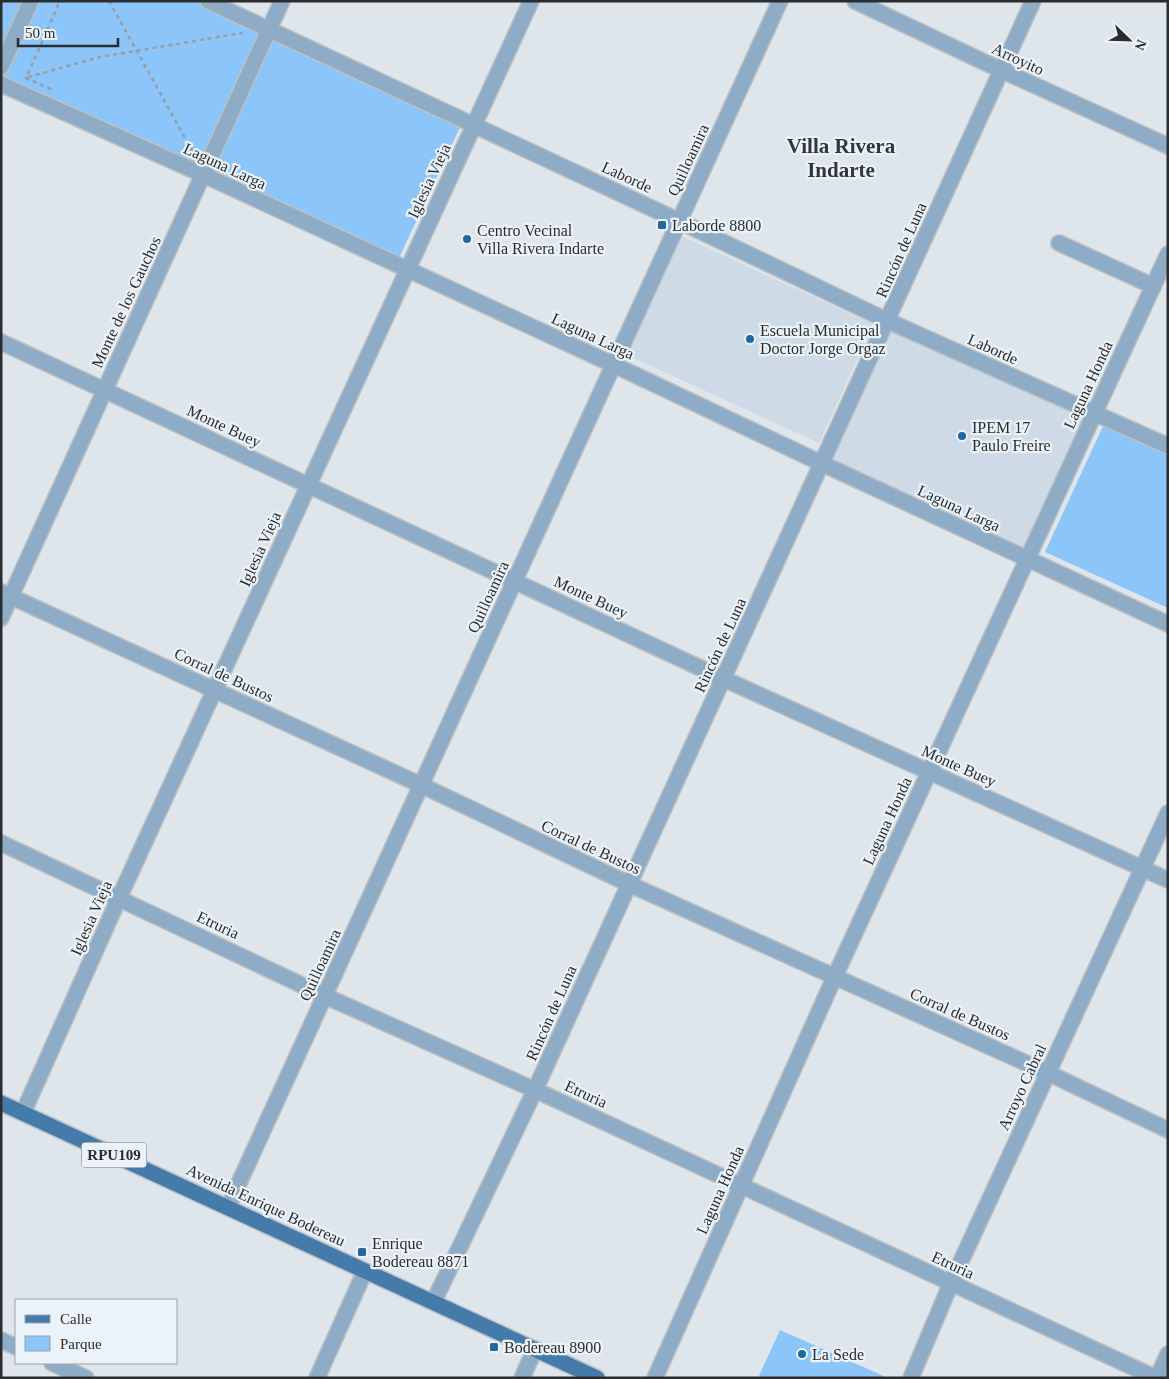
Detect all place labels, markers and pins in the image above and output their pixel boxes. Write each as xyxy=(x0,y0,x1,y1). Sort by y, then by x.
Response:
place label: Laborde 8800 xyxy=(672,217,761,234)
marker: Laborde 8800 xyxy=(656,219,668,231)
place label: Centro Vecinal Villa Rivera Indarte xyxy=(477,222,604,257)
marker: Centro Vecinal Villa Rivera Indarte xyxy=(461,233,473,245)
place label: Escuela Municipal Doctor Jorge Orgaz xyxy=(760,322,886,358)
marker: Escuela Municipal Doctor Jorge Orgaz xyxy=(744,333,756,345)
place label: IPEM 17 Paulo Freire xyxy=(972,419,1051,454)
marker: IPEM 17 Paulo Freire xyxy=(956,430,968,442)
place label: Enrique Bodereau 8871 xyxy=(372,1235,469,1270)
marker: Enrique Bodereau 8871 xyxy=(356,1246,368,1258)
place label: Bodereau 8900 xyxy=(504,1339,601,1356)
marker: Bodereau 8900 xyxy=(488,1341,500,1353)
place label: La Sede xyxy=(812,1346,864,1363)
marker: La Sede xyxy=(796,1348,808,1360)

